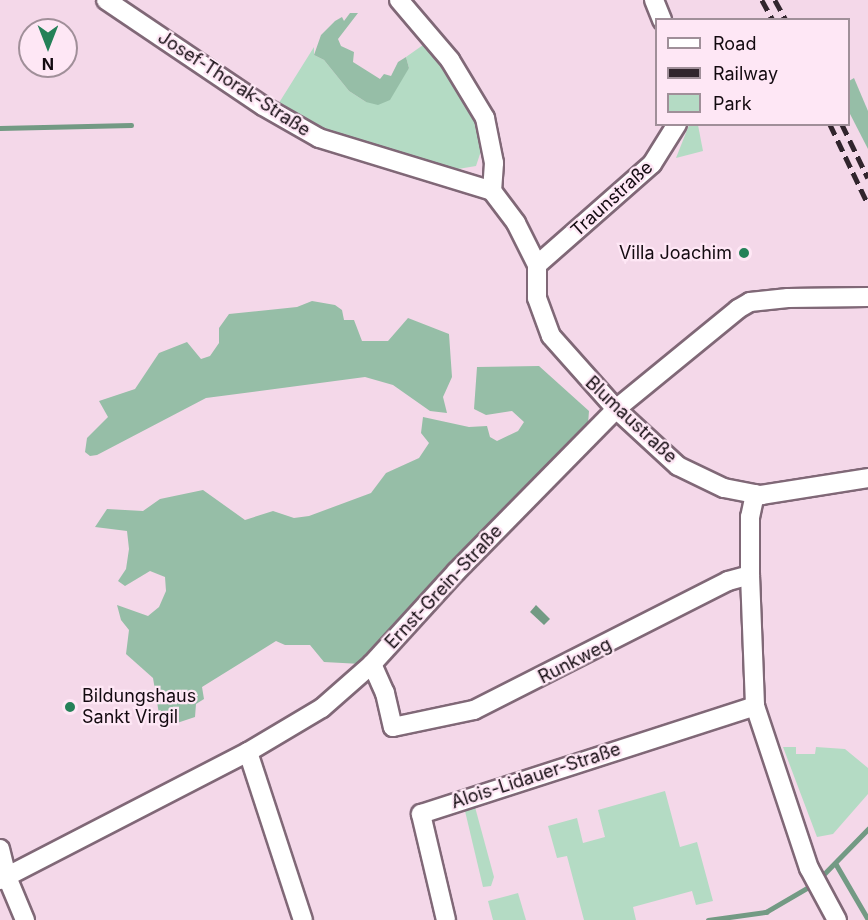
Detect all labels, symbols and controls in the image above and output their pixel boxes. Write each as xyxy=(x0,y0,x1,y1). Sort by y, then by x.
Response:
north arrow xyxy=(18,18,78,78)
legend xyxy=(655,18,850,126)
street label: Josef-Thorak-Straße xyxy=(154,27,314,141)
text: Road xyxy=(713,33,756,54)
text: N xyxy=(42,54,54,74)
text: Railway xyxy=(713,63,778,84)
text: Park xyxy=(713,93,752,114)
street label: Traunstraße xyxy=(567,157,657,241)
place label: Villa Joachim xyxy=(619,242,732,264)
marker: Villa Joachim xyxy=(737,246,751,260)
street label: Blumaustraße xyxy=(581,372,681,468)
street label: Ernst-Grein-Straße xyxy=(381,521,507,653)
street label: Runkweg xyxy=(535,634,615,688)
place label: Bildungshaus Sankt Virgil xyxy=(82,686,196,728)
marker: Bildungshaus Sankt Virgil xyxy=(63,700,77,714)
street label: Alois-Lidauer-Straße xyxy=(449,738,623,814)

